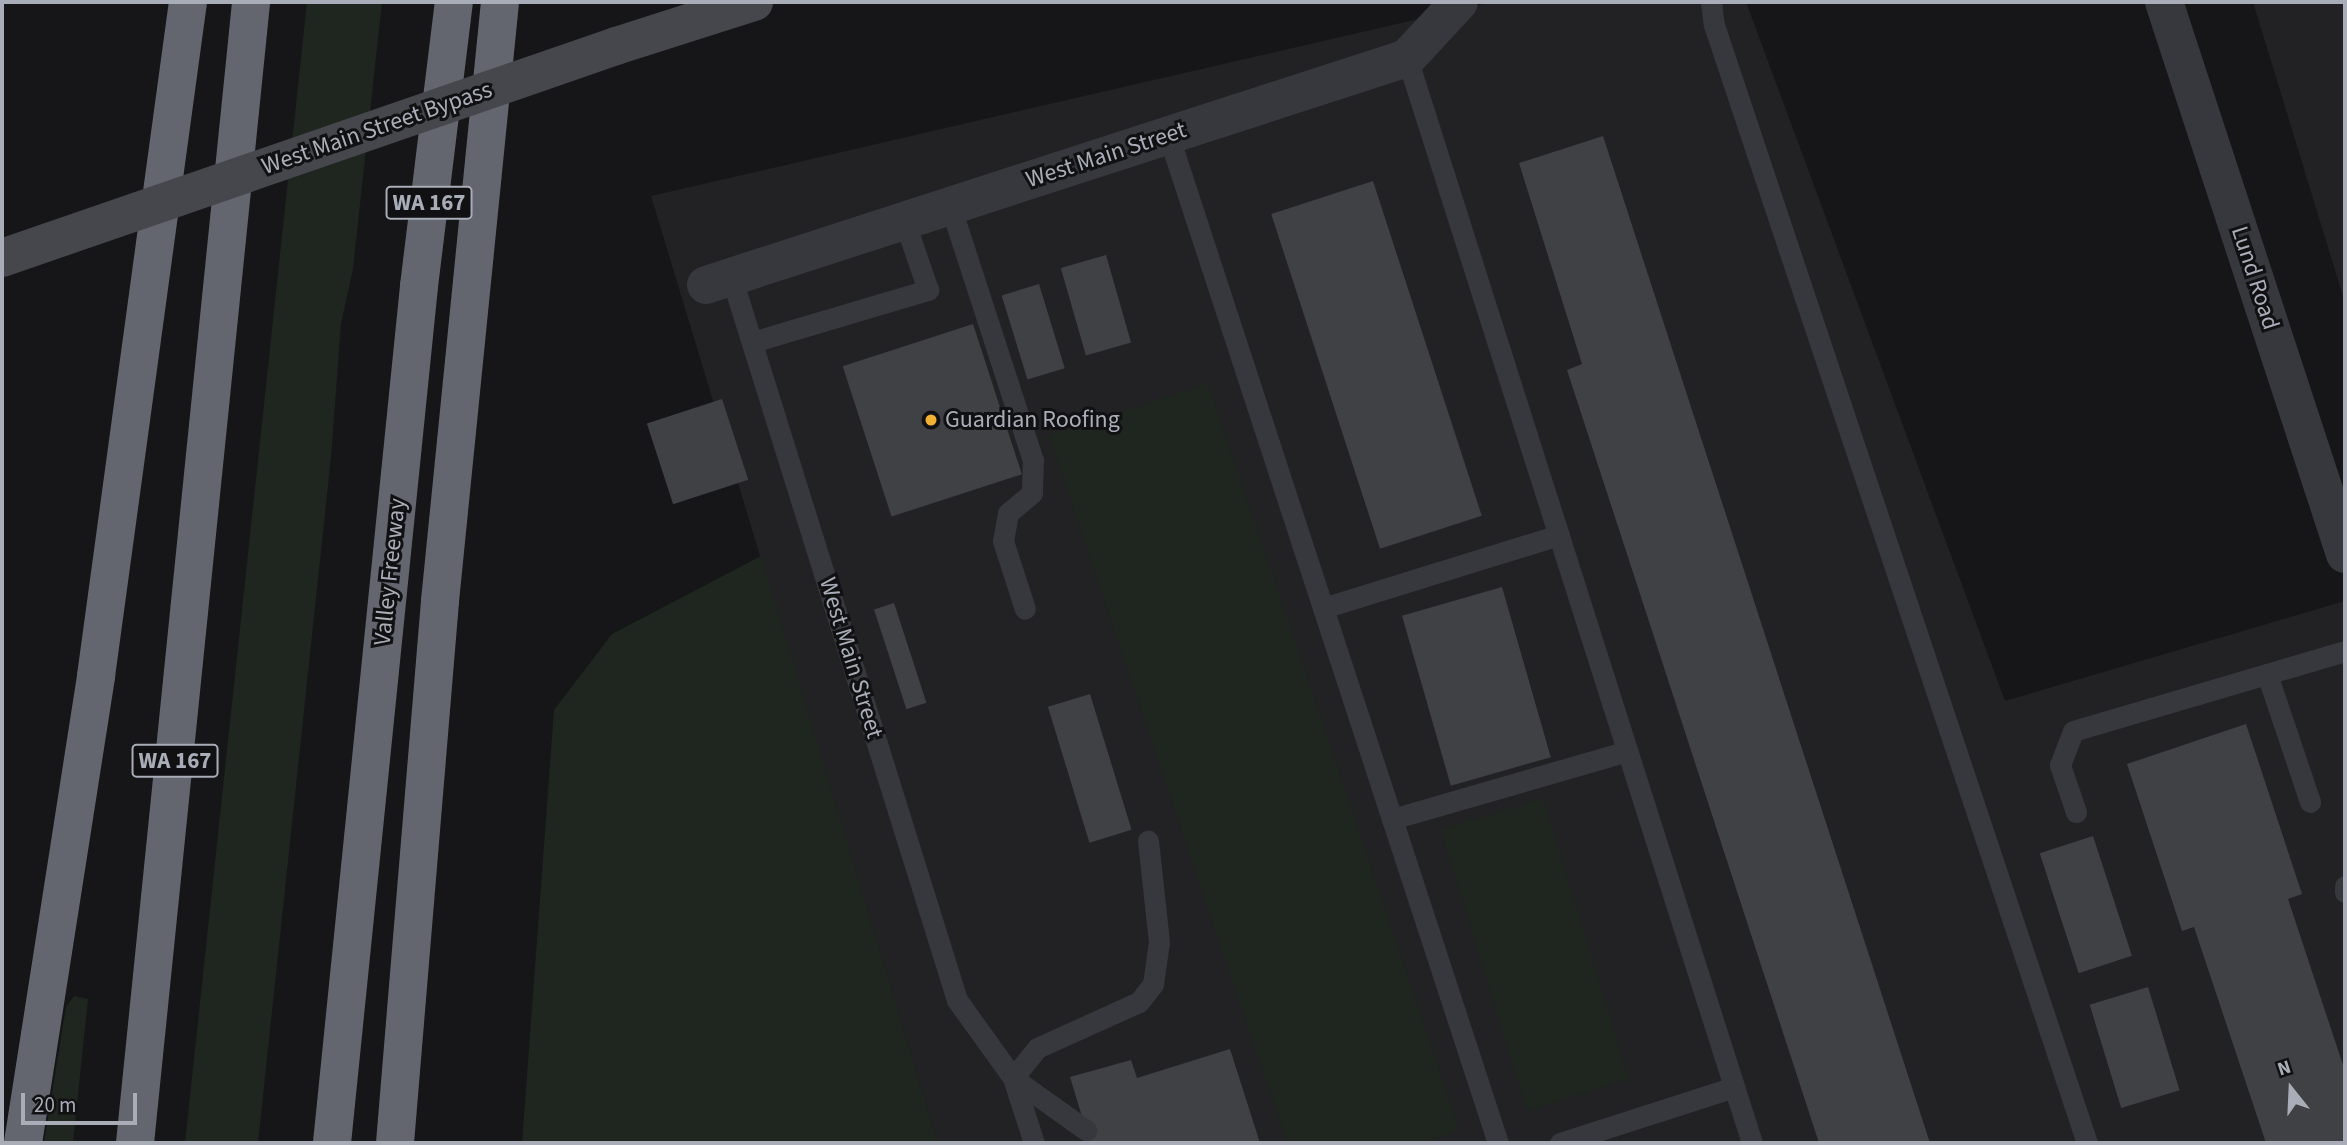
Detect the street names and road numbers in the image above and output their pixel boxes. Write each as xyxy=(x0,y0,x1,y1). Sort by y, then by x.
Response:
street label: West Main Street Bypass xyxy=(258,75,496,181)
street label: West Main Street xyxy=(1022,116,1190,194)
road number: WA 167 xyxy=(385,184,473,222)
street label: Lund Road xyxy=(2225,223,2285,333)
street label: Valley Freeway xyxy=(368,497,412,647)
street label: West Main Street xyxy=(813,574,889,742)
road number: WA 167 xyxy=(131,741,219,780)

